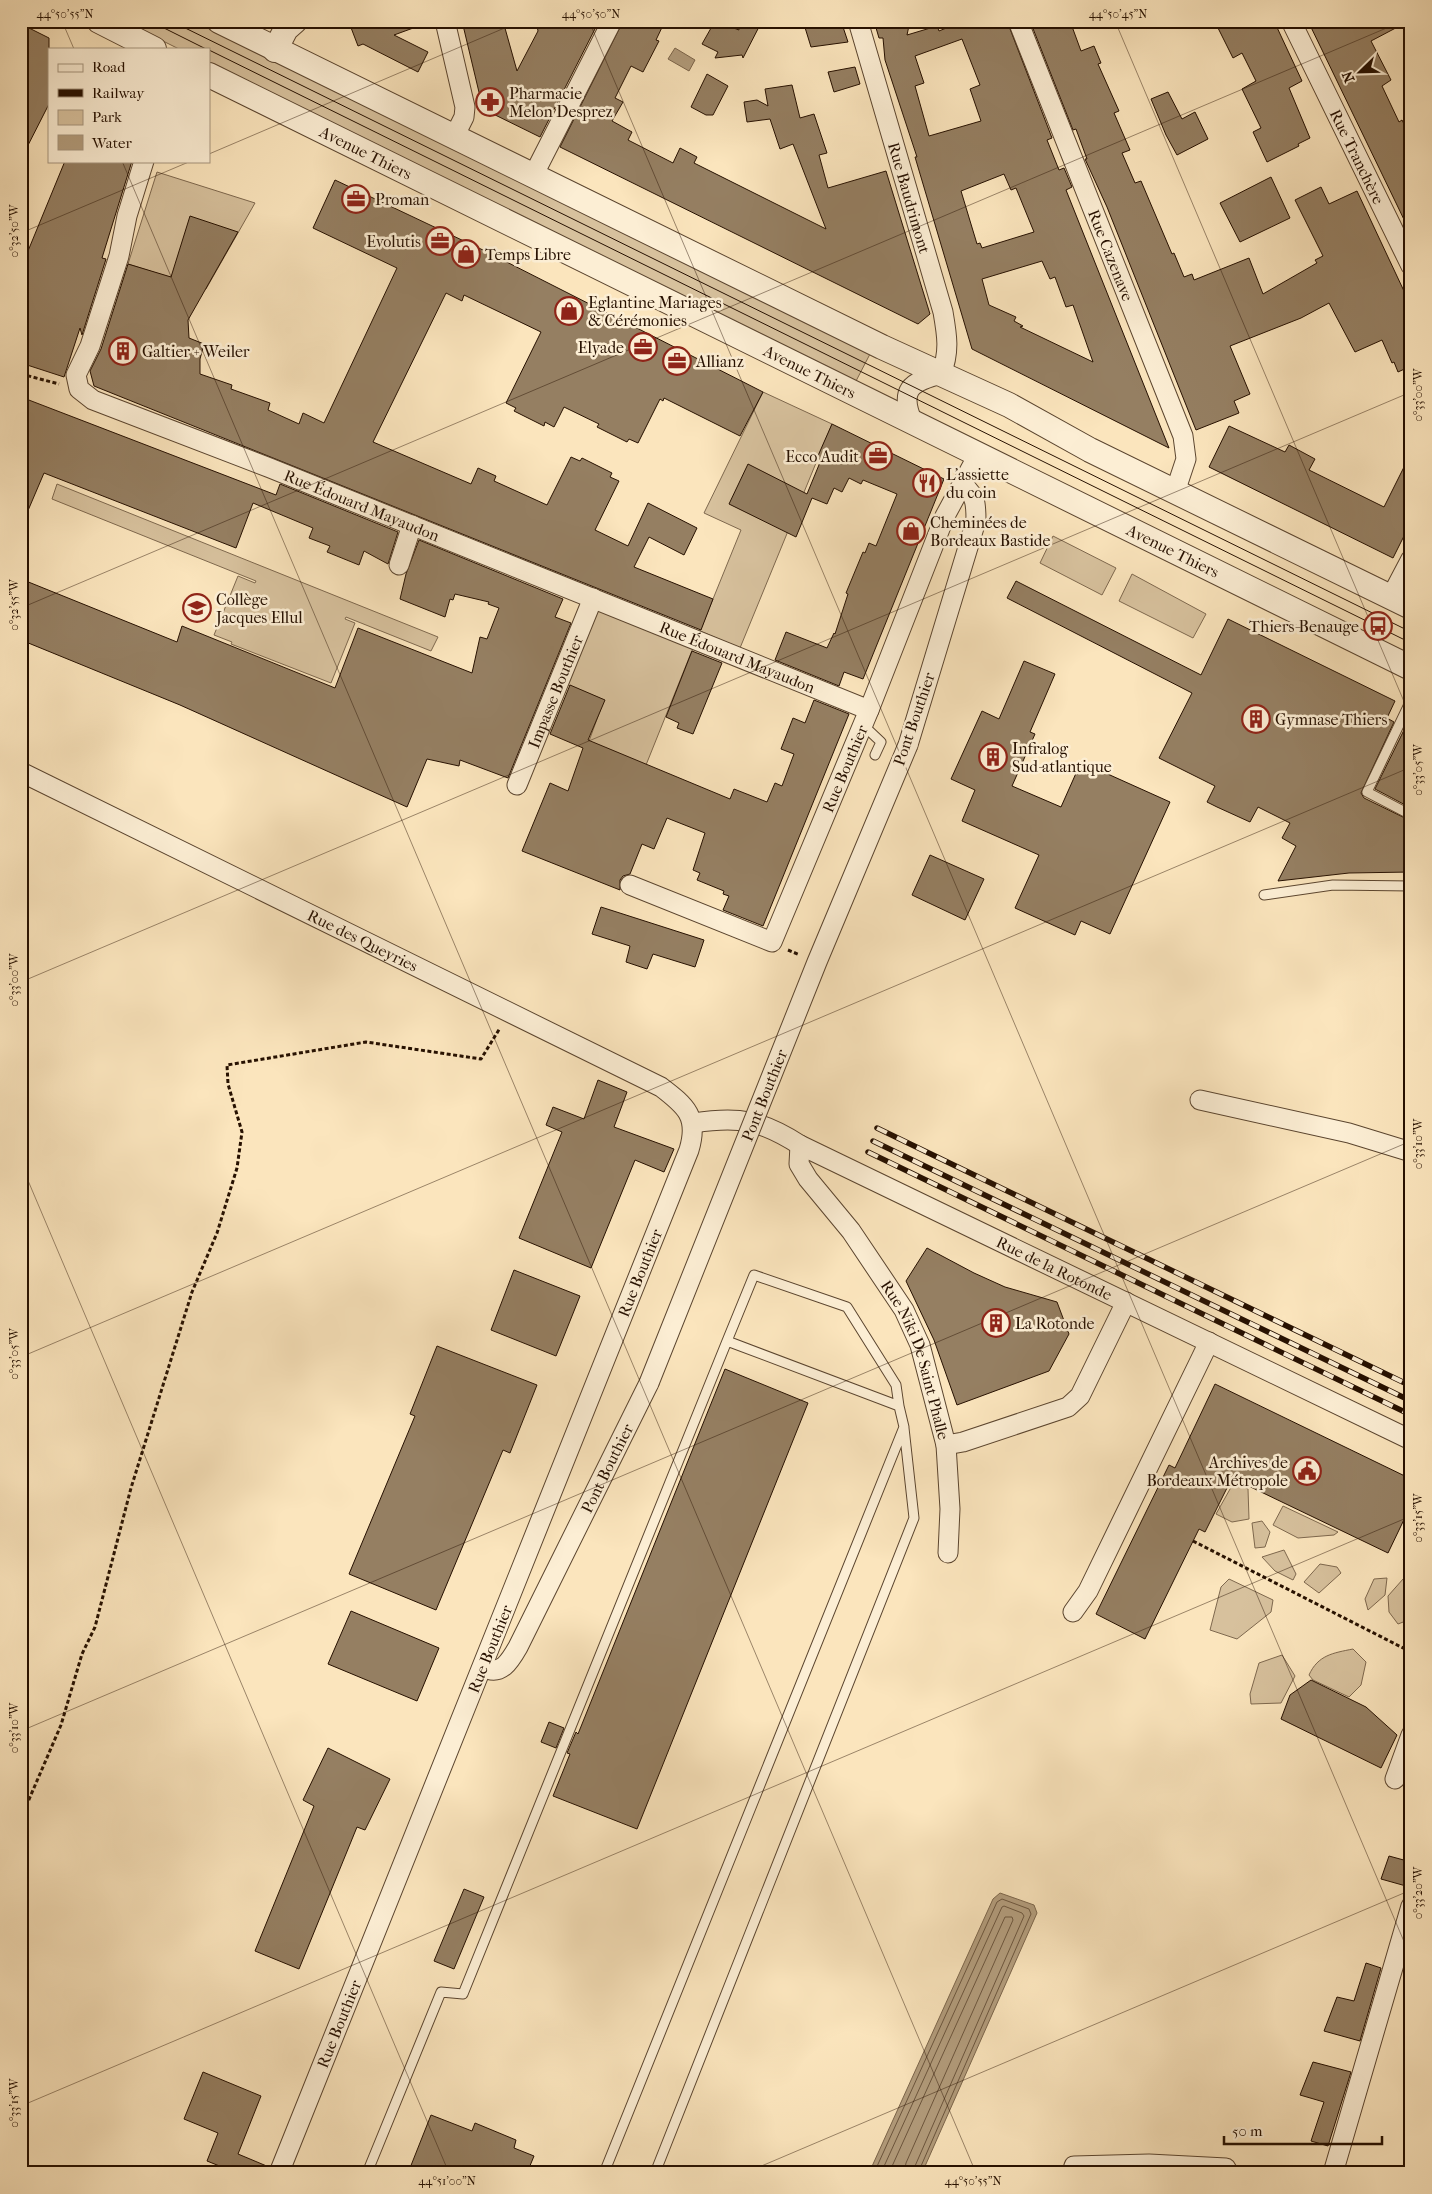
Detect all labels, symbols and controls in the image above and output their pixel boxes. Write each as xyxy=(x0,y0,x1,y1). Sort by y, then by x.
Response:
text: 44°50'55"N xyxy=(36,7,94,21)
text: 44°50'50"N xyxy=(562,7,620,21)
text: 44°50'45"N xyxy=(1089,7,1147,21)
legend xyxy=(48,48,210,162)
north arrow xyxy=(1334,48,1384,98)
text: Road xyxy=(92,58,126,76)
text: N xyxy=(1338,68,1358,85)
text: Railway xyxy=(92,84,145,102)
place label: Pharmacie Melon Desprez xyxy=(509,84,613,121)
pharmacy icon: Pharmacie Melon Desprez xyxy=(475,87,505,117)
street label: Rue Tranchère xyxy=(1326,106,1389,207)
text: Park xyxy=(92,108,122,126)
street label: Avenue Thiers xyxy=(316,121,415,183)
text: Water xyxy=(91,134,132,152)
street label: Rue Baudrimont xyxy=(884,140,935,256)
office icon: Proman xyxy=(341,184,371,214)
place label: Proman xyxy=(375,190,430,209)
text: 0°32'50"W xyxy=(7,203,21,257)
street label: Rue Cazenave xyxy=(1084,207,1138,304)
office icon: Evolutis xyxy=(425,226,455,256)
place label: Evolutis xyxy=(366,232,421,251)
shop icon: Temps Libre xyxy=(451,239,481,269)
place label: Temps Libre xyxy=(485,245,571,264)
place label: Eglantine Mariages & Cérémonies xyxy=(588,293,722,330)
shop icon: Eglantine Mariages & Cérémonies xyxy=(554,296,584,326)
office icon: Elyade xyxy=(628,332,658,362)
building icon: Galtier + Weiler xyxy=(108,336,138,366)
place label: Elyade xyxy=(578,338,624,357)
street label: Avenue Thiers xyxy=(760,340,859,402)
place label: Galtier + Weiler xyxy=(142,342,250,361)
office icon: Allianz xyxy=(662,346,692,376)
place label: Allianz xyxy=(695,352,744,371)
text: 0°33'00"W xyxy=(1411,367,1425,422)
office icon: Ecco Audit xyxy=(863,441,893,471)
place label: Ecco Audit xyxy=(785,447,859,466)
street label: Rue Édouard Mayaudon xyxy=(281,465,443,545)
place label: L'assiette du coin xyxy=(946,465,1009,502)
restaurant icon: L'assiette du coin xyxy=(912,468,942,498)
place label: Cheminées de Bordeaux Bastide xyxy=(930,513,1051,550)
shop icon: Cheminées de Bordeaux Bastide xyxy=(896,516,926,546)
street label: Avenue Thiers xyxy=(1123,519,1222,581)
text: 0°32'55"W xyxy=(7,578,21,631)
place label: Collège Jacques Ellul xyxy=(214,590,303,627)
school or university icon: Collège Jacques Ellul xyxy=(182,593,212,623)
bus stop icon: Thiers-Benauge xyxy=(1363,611,1393,641)
street label: Rue Édouard Mayaudon xyxy=(657,617,819,697)
place label: Thiers-Benauge xyxy=(1249,617,1359,636)
street label: Impasse Bouthier xyxy=(524,632,587,751)
street label: Pont Bouthier xyxy=(889,670,939,768)
building icon: Gymnase Thiers xyxy=(1241,704,1271,734)
place label: Gymnase Thiers xyxy=(1275,710,1387,729)
street label: Rue Bouthier xyxy=(818,722,871,815)
place label: Infralog Sud-atlantique xyxy=(1012,739,1112,776)
building icon: Infralog Sud-atlantique xyxy=(978,742,1008,772)
text: 0°33'05"W xyxy=(1411,743,1425,796)
street label: Rue des Queyries xyxy=(305,905,421,975)
text: 0°33'00"W xyxy=(7,952,21,1007)
street label: Pont Bouthier xyxy=(737,1046,791,1144)
text: 0°33'10"W xyxy=(1411,1117,1425,1169)
street label: Rue Bouthier xyxy=(614,1226,666,1320)
street label: Rue de la Rotonde xyxy=(993,1232,1115,1304)
street label: Rue Niki De Saint Phalle xyxy=(877,1276,954,1442)
building icon: La Rotonde xyxy=(981,1308,1011,1338)
place label: La Rotonde xyxy=(1015,1314,1095,1333)
text: 0°33'05"W xyxy=(7,1327,21,1380)
street label: Pont Bouthier xyxy=(577,1420,637,1516)
place label: Archives de Bordeaux Métropole xyxy=(1146,1453,1288,1490)
public building icon: Archives de Bordeaux Métropole xyxy=(1292,1456,1322,1486)
text: 0°33'15"W xyxy=(1411,1492,1425,1543)
street label: Rue Bouthier xyxy=(464,1602,516,1696)
text: 0°33'10"W xyxy=(7,1701,21,1753)
text: 0°33'20"W xyxy=(1411,1865,1425,1919)
street label: Rue Bouthier xyxy=(313,1977,365,2071)
text: 0°33'15"W xyxy=(7,2077,21,2128)
scale bar xyxy=(1224,2114,1382,2146)
text: 50 m xyxy=(1232,2122,1263,2140)
text: 44°51'00"N xyxy=(418,2174,476,2188)
text: 44°50'55"N xyxy=(944,2174,1002,2188)

